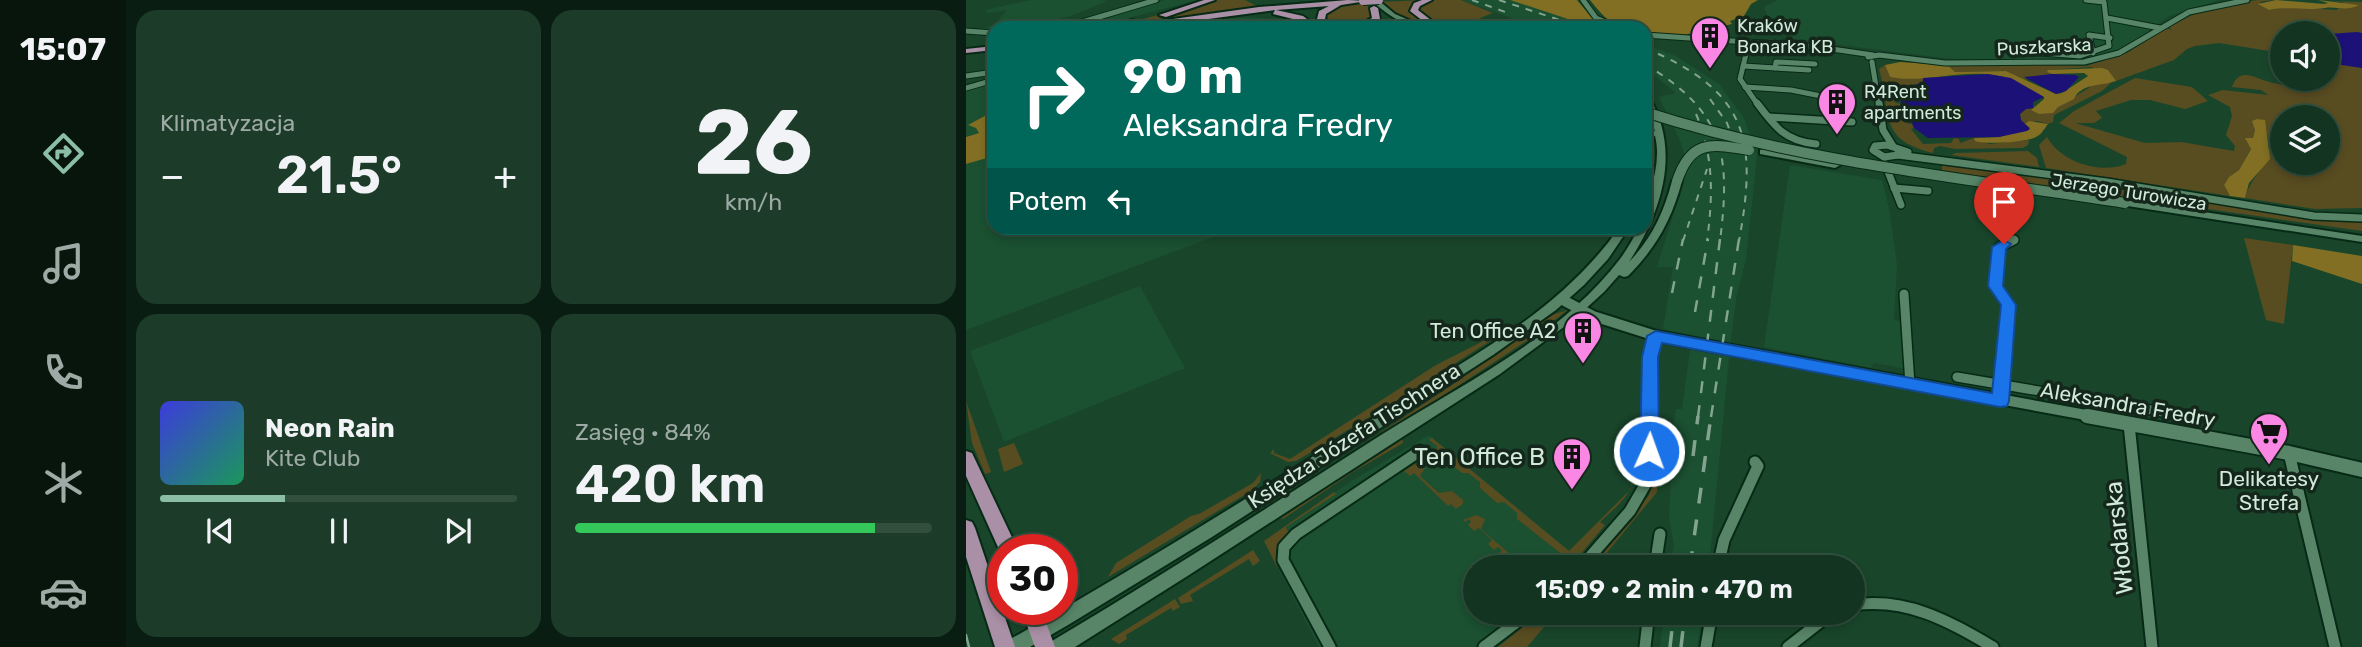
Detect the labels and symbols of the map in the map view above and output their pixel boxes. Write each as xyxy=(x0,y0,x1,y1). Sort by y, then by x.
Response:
building icon: Kraków Bonarka KB xyxy=(1689,15,1731,70)
place label: Kraków Bonarka KB xyxy=(1737,15,1833,58)
street label: Puszkarska xyxy=(1996,34,2092,60)
building icon: R4Rent apartments xyxy=(1816,81,1858,136)
place label: R4Rent apartments xyxy=(1864,81,1962,124)
street label: Jerzego Turowicza xyxy=(2050,169,2208,215)
pin xyxy=(1974,172,2034,244)
building icon: Ten Office A2 xyxy=(1562,310,1604,365)
place label: Ten Office A2 xyxy=(1430,318,1556,343)
street label: Księdza Józefa Tischnera xyxy=(1243,358,1464,514)
street label: Aleksandra Fredry xyxy=(2039,377,2218,432)
supermarket icon: Delikatesy Strefa xyxy=(2248,411,2290,466)
position arrow xyxy=(1612,414,1686,488)
building icon: Ten Office B xyxy=(1551,436,1593,491)
place label: Ten Office B xyxy=(1414,443,1545,471)
place label: Delikatesy Strefa xyxy=(2219,466,2320,515)
street label: Włodarska xyxy=(2099,480,2139,596)
speed limit sign: 30 xyxy=(987,534,1078,625)

